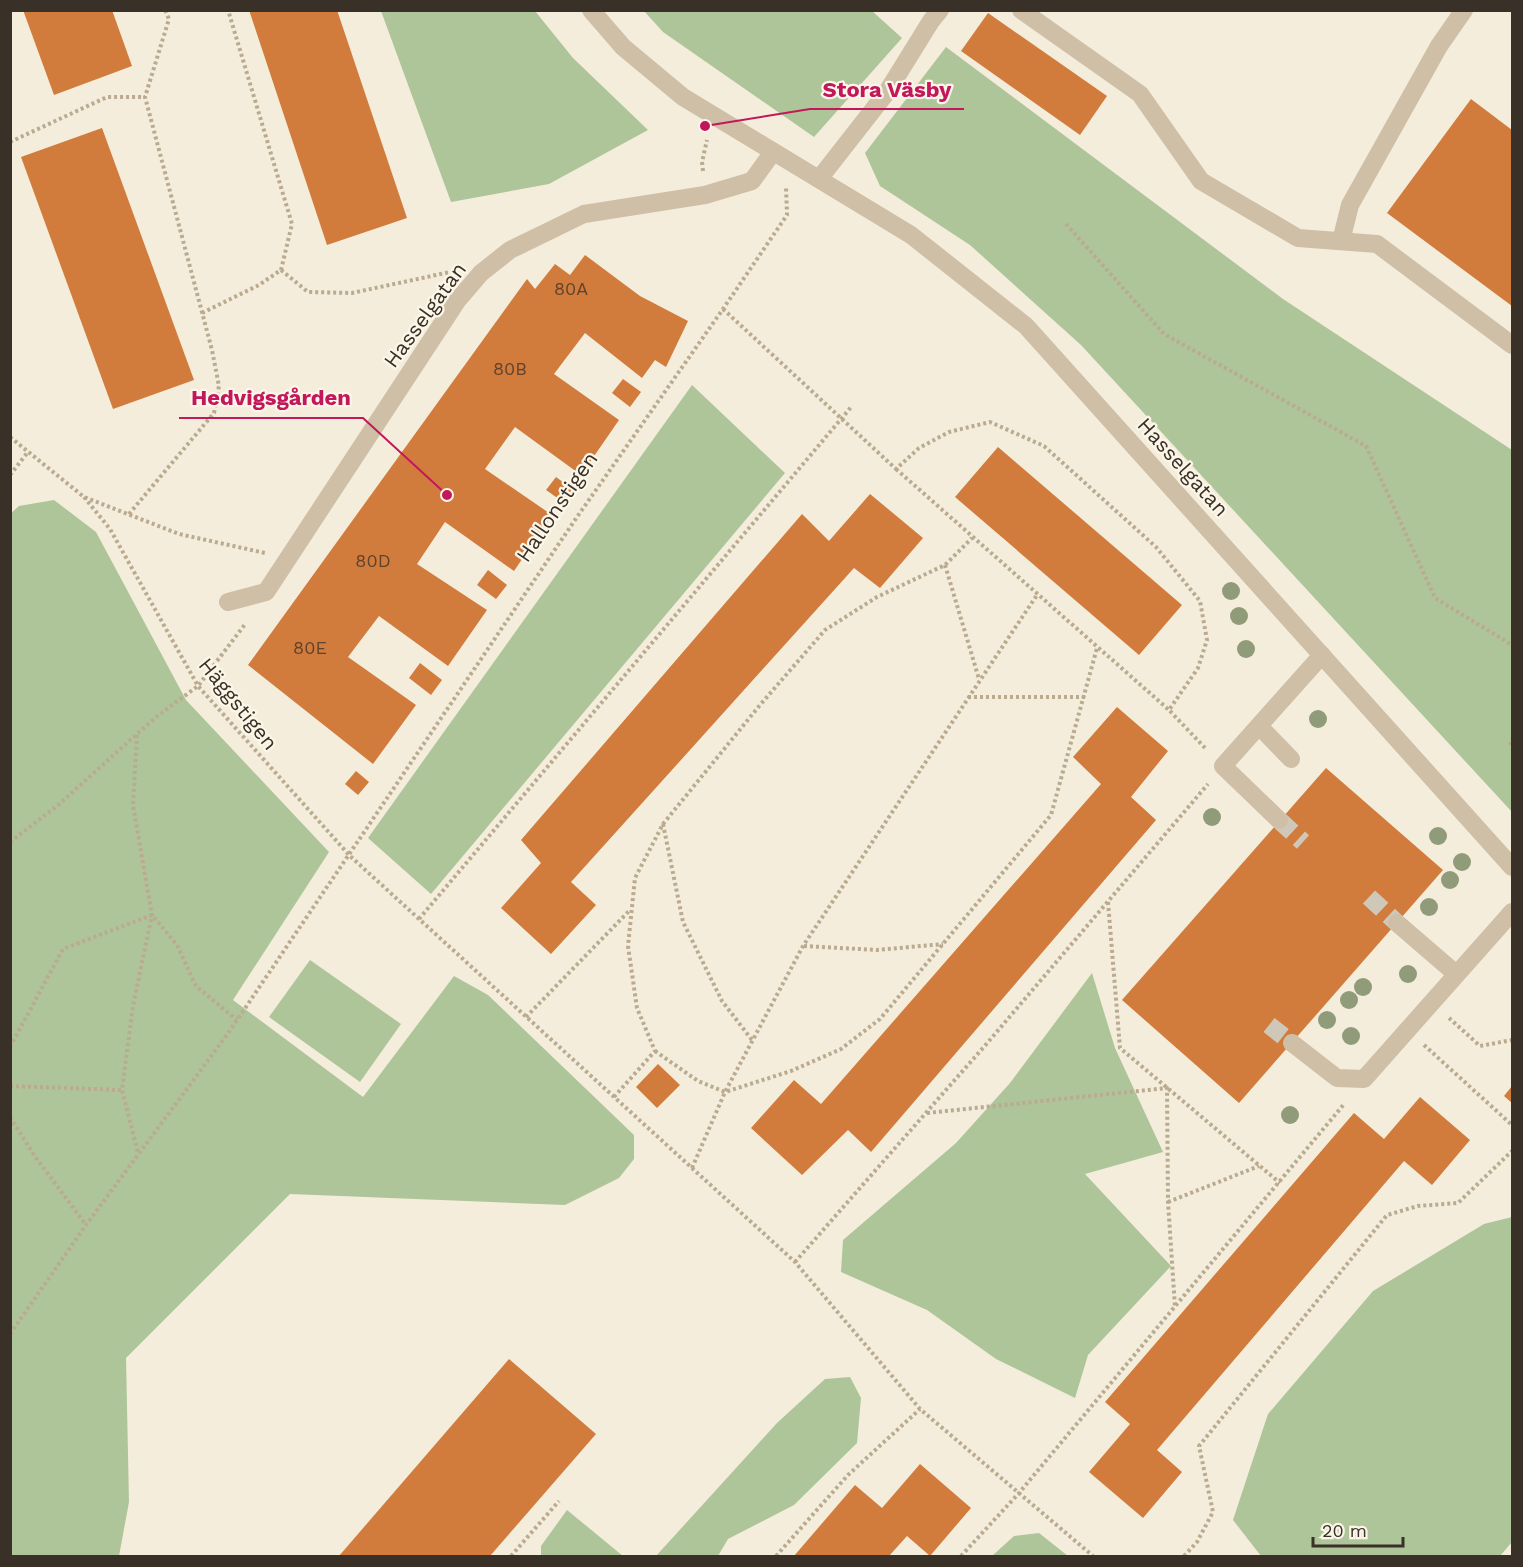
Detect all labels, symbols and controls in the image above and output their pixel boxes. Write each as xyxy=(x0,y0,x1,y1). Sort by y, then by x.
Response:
callout: Stora Väsby xyxy=(810,69,964,109)
text: Stora Väsby xyxy=(823,77,952,102)
street label: Hasselgatan xyxy=(378,257,471,372)
house number: 80A xyxy=(554,278,588,299)
house number: 80B xyxy=(493,358,527,379)
callout: Hedvigsgården xyxy=(179,378,363,418)
text: Hedvigsgården xyxy=(191,385,351,410)
street label: Hasselgatan xyxy=(1133,412,1234,521)
street label: Hallonstigen xyxy=(511,447,603,567)
house number: 80D xyxy=(355,550,391,571)
house number: 80E xyxy=(293,637,327,658)
street label: Häggstigen xyxy=(194,653,283,755)
scale bar xyxy=(1313,1510,1403,1548)
text: 20 m xyxy=(1322,1520,1367,1541)

